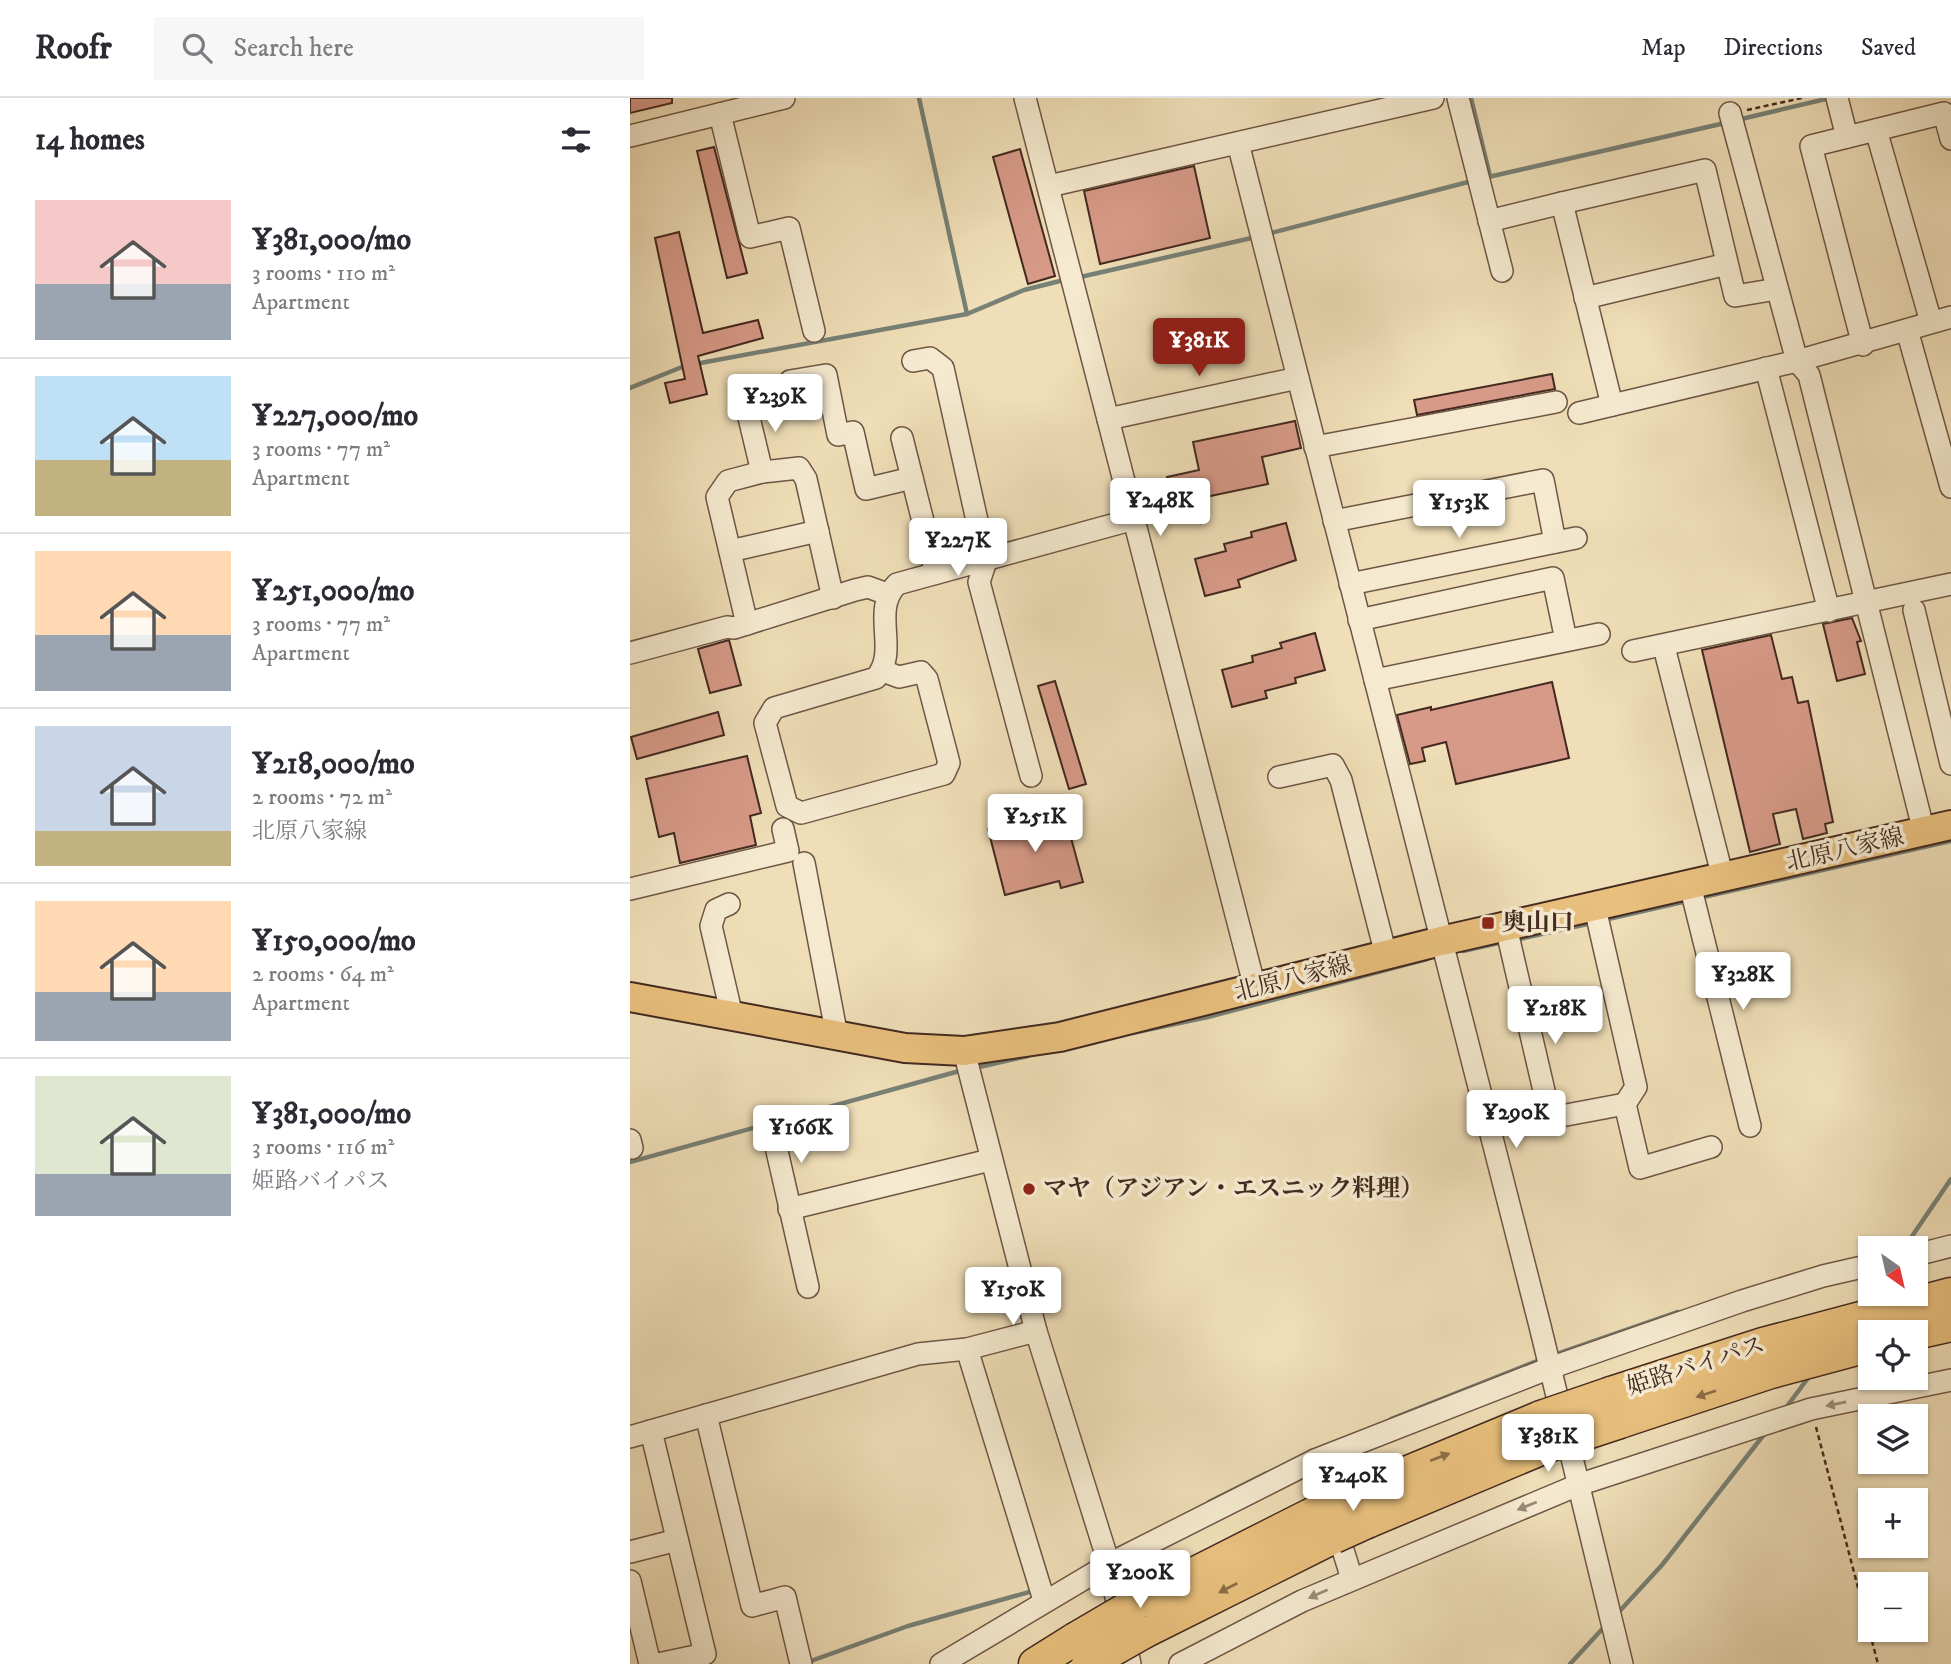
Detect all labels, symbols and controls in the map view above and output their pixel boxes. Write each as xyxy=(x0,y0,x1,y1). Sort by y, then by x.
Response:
search box xyxy=(154,17,644,80)
text: Roofr xyxy=(35,28,112,69)
icon: search xyxy=(178,29,216,67)
text: Search here xyxy=(234,32,354,65)
text: Map xyxy=(1641,33,1686,63)
text: Directions xyxy=(1724,33,1823,63)
text: Saved xyxy=(1861,33,1916,63)
icon: filters xyxy=(557,121,595,159)
text: 14 homes xyxy=(35,122,145,159)
text: ¥381,000/mo xyxy=(252,222,411,259)
icon: home xyxy=(91,228,175,312)
text: 3 rooms · 110 m² xyxy=(252,259,395,288)
text: Apartment xyxy=(252,288,350,317)
pin: ¥381K xyxy=(1150,318,1248,378)
text: ¥381K xyxy=(1169,326,1229,355)
pin: ¥239K xyxy=(726,374,824,434)
text: ¥239K xyxy=(744,382,806,411)
text: ¥227,000/mo xyxy=(252,398,418,435)
icon: home xyxy=(91,404,175,488)
text: 3 rooms · 77 m² xyxy=(252,435,390,464)
text: Apartment xyxy=(252,464,350,493)
pin: ¥248K xyxy=(1111,478,1209,538)
pin: ¥153K xyxy=(1410,480,1508,540)
text: ¥248K xyxy=(1126,486,1194,515)
text: ¥153K xyxy=(1429,488,1489,517)
pin: ¥227K xyxy=(909,518,1007,578)
text: ¥227K xyxy=(925,526,991,555)
text: ¥251,000/mo xyxy=(252,573,414,610)
icon: home xyxy=(91,579,175,663)
text: 3 rooms · 77 m² xyxy=(252,610,390,639)
text: Apartment xyxy=(252,639,350,668)
text: ¥218,000/mo xyxy=(252,746,415,783)
icon: home xyxy=(91,754,175,838)
text: 2 rooms · 72 m² xyxy=(252,783,392,812)
pin: ¥251K xyxy=(986,794,1084,854)
text: ¥251K xyxy=(1004,802,1066,831)
text: 北原八家線 xyxy=(252,817,367,846)
street label: 北原八家線 xyxy=(1783,822,1907,878)
place label: 奥山口 xyxy=(1502,908,1574,938)
marker: 奥山口 xyxy=(1480,915,1496,931)
text: ¥150,000/mo xyxy=(252,923,416,960)
icon: home xyxy=(91,929,175,1013)
street label: 北原八家線 xyxy=(1231,950,1355,1008)
pin: ¥328K xyxy=(1694,953,1792,1012)
text: 2 rooms · 64 m² xyxy=(252,960,394,989)
text: ¥328K xyxy=(1712,960,1774,989)
pin: ¥218K xyxy=(1506,986,1604,1046)
text: Apartment xyxy=(252,989,350,1018)
text: ¥218K xyxy=(1524,994,1586,1023)
pin: ¥290K xyxy=(1467,1090,1565,1150)
text: ¥381,000/mo xyxy=(252,1096,411,1133)
text: ¥290K xyxy=(1483,1098,1549,1127)
icon: home xyxy=(91,1104,175,1188)
pin: ¥166K xyxy=(752,1105,850,1165)
text: ¥166K xyxy=(769,1113,833,1142)
text: 3 rooms · 116 m² xyxy=(252,1133,395,1162)
text: 姫路バイパス xyxy=(252,1167,390,1196)
place label: マヤ（アジアン・エスニック料理） xyxy=(1043,1174,1424,1204)
marker: マヤ（アジアン・エスニック料理） xyxy=(1021,1181,1037,1197)
north arrow xyxy=(1858,1236,1928,1306)
map controls xyxy=(1858,1236,1928,1642)
pin: ¥150K xyxy=(964,1268,1062,1327)
text: ¥150K xyxy=(981,1275,1045,1304)
button: locate xyxy=(1858,1320,1928,1390)
street label: 姫路バイパス xyxy=(1623,1330,1769,1402)
one-way arrow xyxy=(1695,1389,1716,1400)
one-way arrow xyxy=(1825,1399,1847,1410)
button: layers xyxy=(1858,1404,1928,1474)
pin: ¥381K xyxy=(1499,1414,1597,1474)
text: ¥381K xyxy=(1518,1422,1578,1451)
one-way arrow xyxy=(1429,1451,1450,1462)
pin: ¥240K xyxy=(1304,1454,1402,1513)
text: ¥240K xyxy=(1319,1461,1387,1490)
button: + xyxy=(1858,1488,1928,1558)
one-way arrow xyxy=(1517,1500,1538,1511)
pin: ¥200K xyxy=(1091,1550,1189,1610)
text: ¥200K xyxy=(1106,1558,1174,1587)
button: − xyxy=(1858,1572,1928,1642)
one-way arrow xyxy=(1218,1582,1238,1594)
one-way arrow xyxy=(1307,1589,1328,1600)

